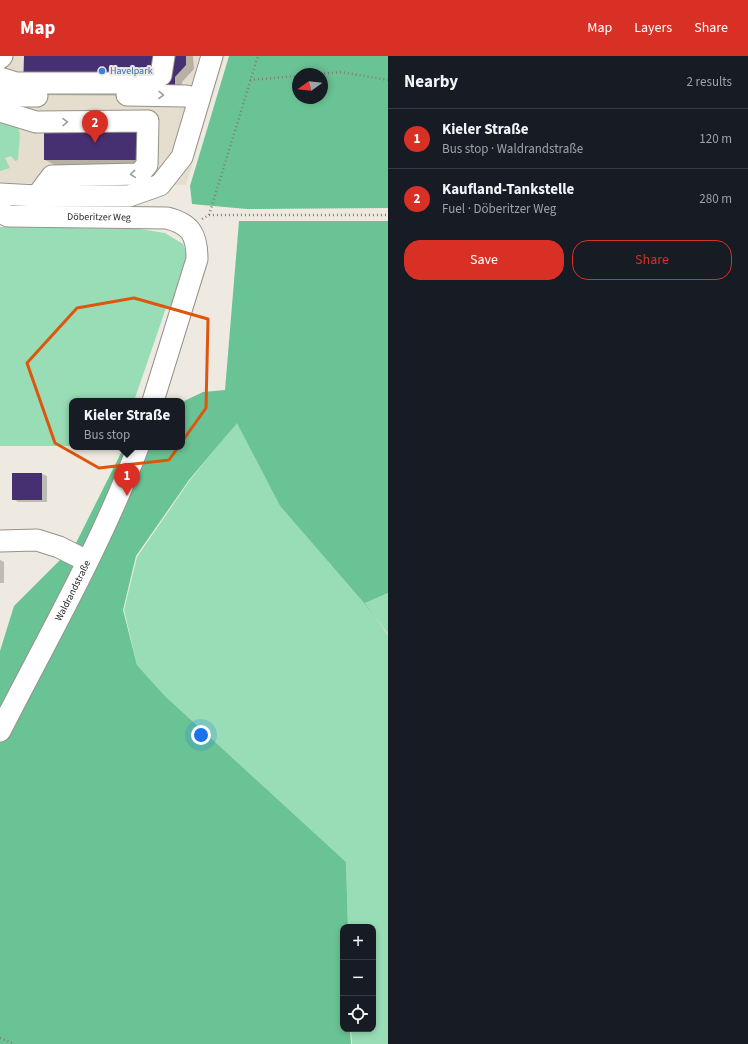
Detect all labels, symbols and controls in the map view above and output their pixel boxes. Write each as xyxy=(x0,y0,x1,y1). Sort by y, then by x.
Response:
text: Map xyxy=(20,15,55,42)
text: Map xyxy=(587,18,612,38)
text: Layers xyxy=(634,18,672,38)
text: Share xyxy=(694,18,728,38)
place label: Havelpark xyxy=(110,64,153,78)
marker: Havelpark xyxy=(97,66,107,76)
north arrow xyxy=(292,68,328,104)
text: Nearby xyxy=(404,70,458,94)
text: 2 results xyxy=(687,73,732,91)
one-way arrow xyxy=(158,91,164,99)
pin: 2 xyxy=(82,110,108,143)
one-way arrow xyxy=(62,118,68,126)
text: Kieler Straße xyxy=(442,119,529,140)
text: 1 xyxy=(414,130,420,148)
text: 120 m xyxy=(699,130,732,148)
text: Bus stop · Waldrandstraße xyxy=(442,140,583,158)
one-way arrow xyxy=(130,169,137,178)
text: Kaufland-Tankstelle xyxy=(442,179,574,200)
text: 2 xyxy=(414,190,420,208)
text: 280 m xyxy=(699,190,732,208)
text: Fuel · Döberitzer Weg xyxy=(442,200,556,218)
street label: Döberitzer Weg xyxy=(67,210,131,225)
button: Save xyxy=(404,240,564,280)
button: Share xyxy=(572,240,732,280)
popup xyxy=(69,398,185,450)
text: Kieler Straße xyxy=(84,405,170,426)
text: Bus stop xyxy=(84,426,130,444)
pin: 1 xyxy=(114,463,140,496)
street label: Waldrandstraße xyxy=(52,558,94,624)
your location xyxy=(191,725,211,745)
map controls xyxy=(340,924,376,1032)
button: + xyxy=(340,924,376,960)
button: − xyxy=(340,960,376,996)
button: locate xyxy=(340,996,376,1032)

